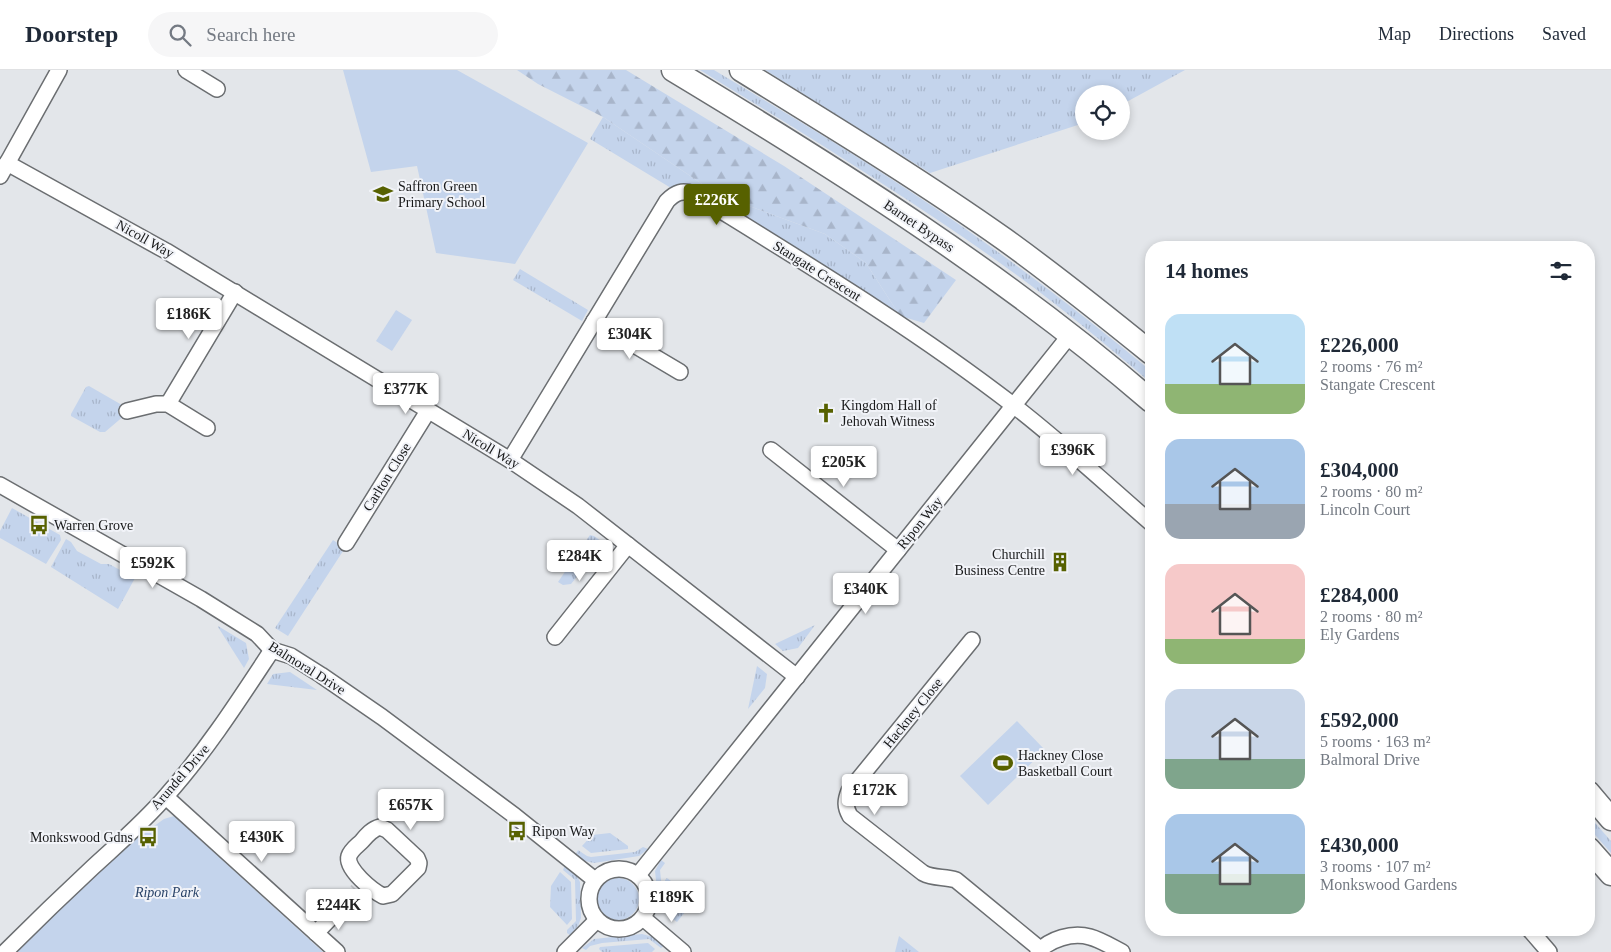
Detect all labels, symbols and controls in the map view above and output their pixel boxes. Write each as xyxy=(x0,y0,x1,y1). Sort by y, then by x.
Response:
search box xyxy=(148,12,498,57)
text: Doorstep xyxy=(25,21,118,47)
icon: search xyxy=(166,21,194,49)
text: Search here xyxy=(206,24,295,45)
text: Map xyxy=(1378,24,1411,44)
text: Directions xyxy=(1439,24,1514,44)
text: Saved xyxy=(1542,24,1586,44)
map controls xyxy=(1075,85,1130,140)
button: locate xyxy=(1075,85,1130,140)
place label: Saffron Green Primary School xyxy=(398,179,486,210)
school or university icon: Saffron Green Primary School xyxy=(372,183,394,205)
pin: £226K xyxy=(682,184,752,226)
text: £226K xyxy=(695,191,739,208)
street label: Barnet Bypass xyxy=(881,197,957,255)
street label: Nicoll Way xyxy=(114,217,176,261)
street label: Stangate Crescent xyxy=(770,238,864,304)
icon: filters xyxy=(1547,257,1575,285)
text: 14 homes xyxy=(1165,259,1248,283)
pin: £186K xyxy=(154,298,224,340)
text: £186K xyxy=(167,305,211,322)
pin: £304K xyxy=(595,318,665,360)
text: £304K xyxy=(608,325,652,342)
text: £226,000 xyxy=(1320,333,1399,357)
icon: home xyxy=(1205,334,1265,394)
text: 2 rooms · 76 m² xyxy=(1320,358,1423,375)
pin: £377K xyxy=(371,372,441,415)
text: Stangate Crescent xyxy=(1320,376,1435,393)
text: £377K xyxy=(384,380,428,397)
place label: Kingdom Hall of Jehovah Witness xyxy=(841,398,937,429)
church icon: Kingdom Hall of Jehovah Witness xyxy=(815,402,837,424)
street label: Nicoll Way xyxy=(460,426,522,472)
pin: £396K xyxy=(1038,434,1108,476)
street label: Carlton Close xyxy=(360,440,414,514)
text: £396K xyxy=(1051,441,1095,458)
pin: £205K xyxy=(809,446,879,488)
text: £205K xyxy=(822,453,866,470)
text: £304,000 xyxy=(1320,458,1399,482)
icon: home xyxy=(1205,459,1265,519)
text: 2 rooms · 80 m² xyxy=(1320,483,1423,500)
street label: Ripon Way xyxy=(894,494,946,552)
text: Lincoln Court xyxy=(1320,501,1410,518)
bus stop icon: Warren Grove xyxy=(28,514,50,536)
place label: Warren Grove xyxy=(54,518,133,533)
pin: £284K xyxy=(545,540,615,582)
pin: £592K xyxy=(118,546,188,589)
text: £284K xyxy=(558,547,602,564)
place label: Churchill Business Centre xyxy=(954,547,1045,578)
building icon: Churchill Business Centre xyxy=(1049,551,1071,573)
text: £592K xyxy=(131,554,175,571)
pin: £340K xyxy=(831,572,901,615)
text: £340K xyxy=(844,580,888,597)
text: £284,000 xyxy=(1320,583,1399,607)
icon: home xyxy=(1205,584,1265,644)
text: 2 rooms · 80 m² xyxy=(1320,608,1423,625)
text: Ely Gardens xyxy=(1320,626,1400,643)
street label: Balmoral Drive xyxy=(266,638,348,698)
street label: Hackney Close xyxy=(880,675,946,751)
text: £592,000 xyxy=(1320,708,1399,732)
icon: home xyxy=(1205,709,1265,769)
text: 5 rooms · 163 m² xyxy=(1320,733,1431,750)
street label: Arundel Drive xyxy=(148,741,212,813)
place label: Hackney Close Basketball Court xyxy=(1018,748,1113,779)
text: Balmoral Drive xyxy=(1320,751,1420,768)
sports icon: Hackney Close Basketball Court xyxy=(992,752,1014,774)
pin: £172K xyxy=(840,774,910,816)
text: £172K xyxy=(853,781,897,798)
pin: £657K xyxy=(376,788,446,831)
text: £657K xyxy=(389,796,433,813)
pin: £430K xyxy=(227,820,297,863)
bus stop icon: Ripon Way xyxy=(506,820,528,842)
place label: Ripon Way xyxy=(532,824,595,839)
bus stop icon: Monkswood Gdns xyxy=(137,826,159,848)
text: £430K xyxy=(240,828,284,845)
place label: Monkswood Gdns xyxy=(30,830,133,845)
text: £430,000 xyxy=(1320,833,1399,857)
icon: home xyxy=(1205,834,1265,894)
text: 3 rooms · 107 m² xyxy=(1320,858,1431,875)
text: Monkswood Gardens xyxy=(1320,876,1457,893)
pin: £189K xyxy=(637,880,707,923)
park label: Ripon Park xyxy=(134,885,200,900)
pin: £244K xyxy=(304,888,374,931)
text: £189K xyxy=(650,888,694,905)
text: £244K xyxy=(317,896,361,913)

